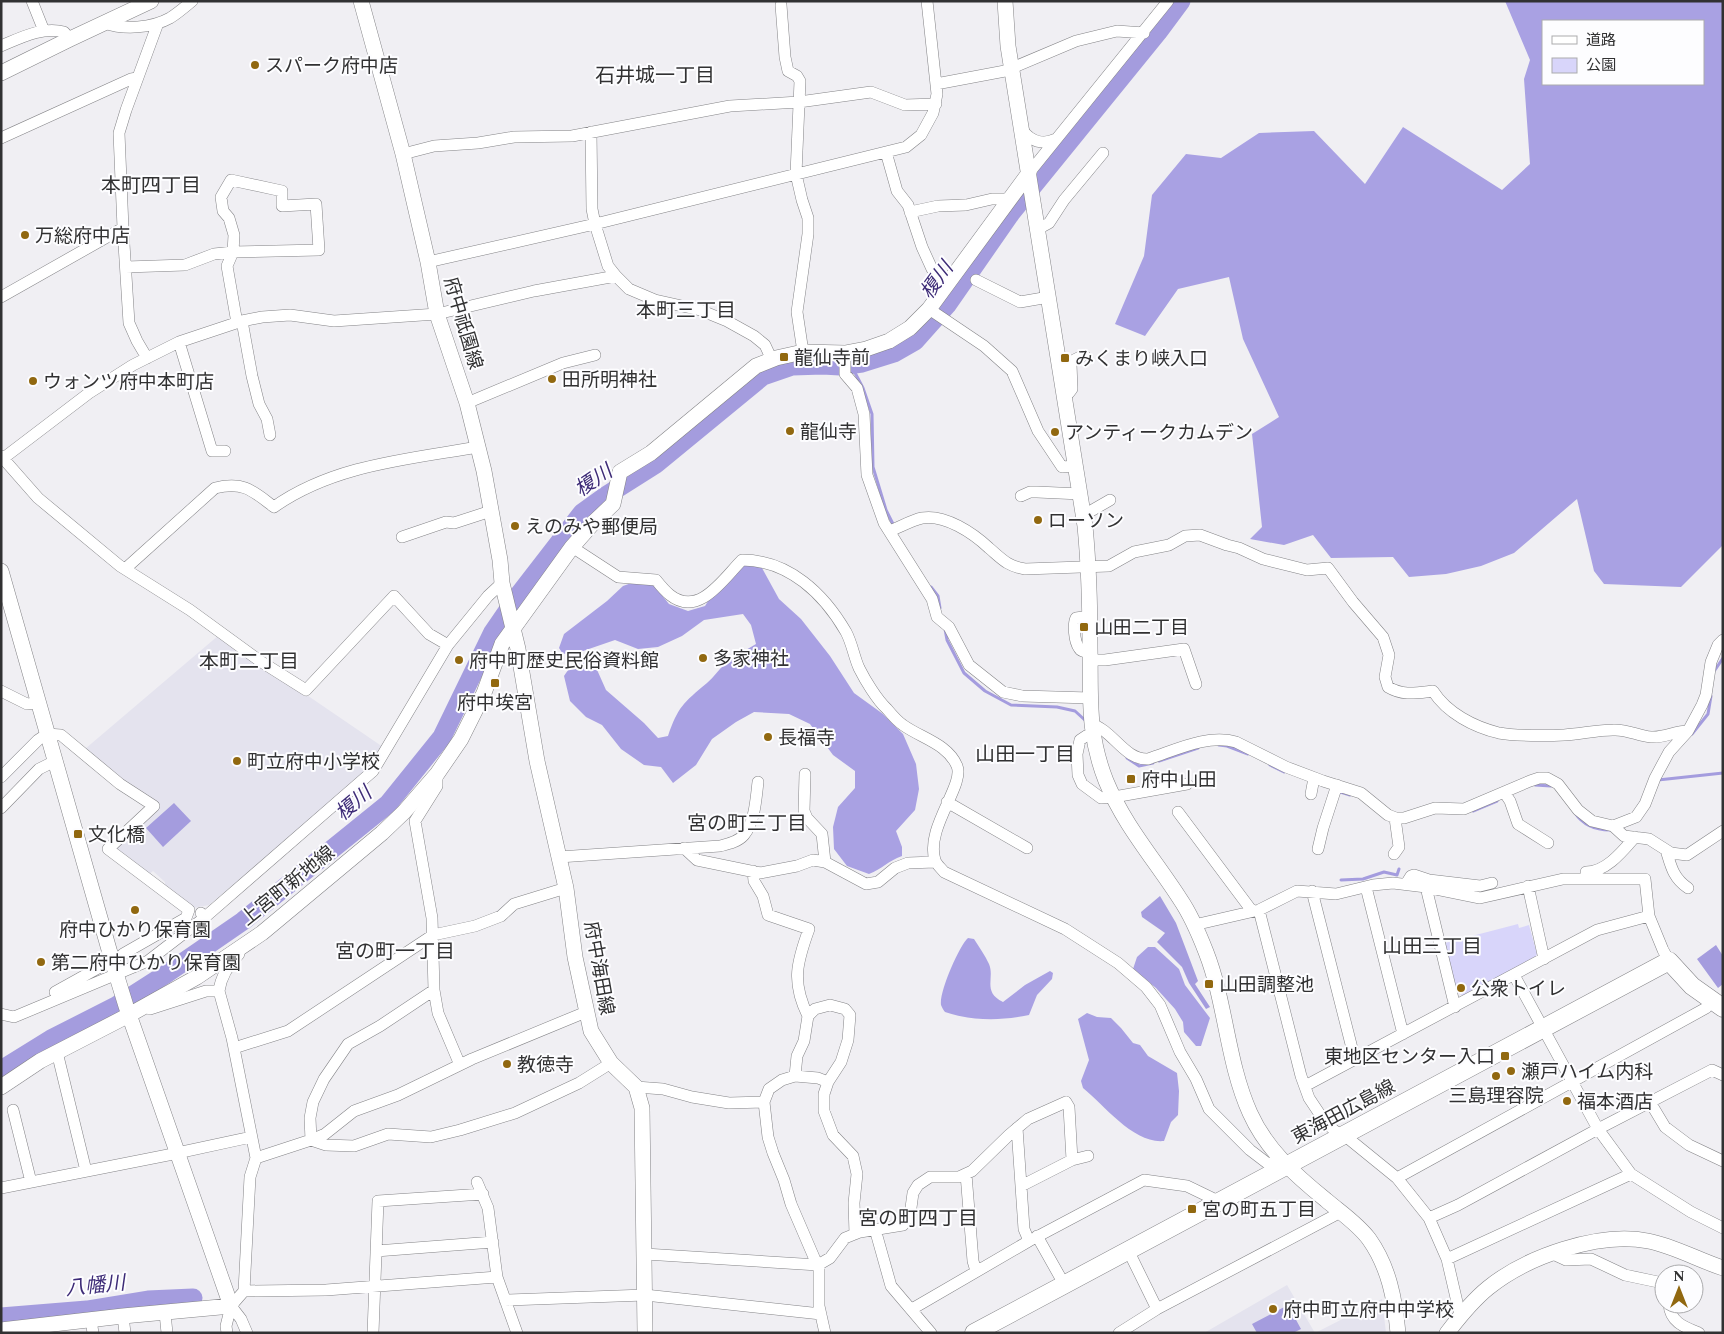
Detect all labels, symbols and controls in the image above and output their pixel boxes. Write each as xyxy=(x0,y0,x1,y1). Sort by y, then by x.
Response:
legend xyxy=(1542,20,1704,85)
text: 道路 xyxy=(1586,29,1616,52)
place label: スパーク府中店 xyxy=(265,52,398,81)
text: 公園 xyxy=(1586,54,1616,77)
marker: スパーク府中店 xyxy=(249,59,261,71)
district label: 石井城一丁目 xyxy=(595,61,715,91)
district label: 本町四丁目 xyxy=(101,171,201,201)
place label: 万総府中店 xyxy=(35,222,130,251)
marker: 万総府中店 xyxy=(19,229,31,241)
water label: 榎川 xyxy=(913,254,962,306)
street label: 府中祇園線 xyxy=(436,274,490,373)
district label: 本町三丁目 xyxy=(636,296,736,326)
place label: 龍仙寺前 xyxy=(794,344,870,373)
place label: みくまり峡入口 xyxy=(1075,345,1208,374)
marker: 龍仙寺前 xyxy=(778,351,790,363)
marker: みくまり峡入口 xyxy=(1059,352,1071,364)
place label: 田所明神社 xyxy=(562,366,657,395)
place label: ウォンツ府中本町店 xyxy=(43,368,214,397)
marker: 田所明神社 xyxy=(546,373,558,385)
marker: ウォンツ府中本町店 xyxy=(27,375,39,387)
place label: 龍仙寺 xyxy=(800,418,857,447)
place label: アンティークカムデン xyxy=(1065,419,1253,448)
marker: 龍仙寺 xyxy=(784,425,796,437)
marker: アンティークカムデン xyxy=(1049,426,1061,438)
water label: 榎川 xyxy=(569,456,620,504)
place label: ローソン xyxy=(1048,507,1124,536)
place label: えのみや郵便局 xyxy=(525,513,658,542)
marker: ローソン xyxy=(1032,514,1044,526)
marker: えのみや郵便局 xyxy=(509,520,521,532)
place label: 山田二丁目 xyxy=(1094,614,1189,643)
marker: 山田二丁目 xyxy=(1078,621,1090,633)
place label: 多家神社 xyxy=(713,645,789,674)
district label: 本町二丁目 xyxy=(199,647,299,677)
place label: 府中町歴史民俗資料館 xyxy=(469,647,659,676)
marker: 多家神社 xyxy=(697,652,709,664)
marker: 府中町歴史民俗資料館 xyxy=(453,654,465,666)
marker: 府中埃宮 xyxy=(489,677,501,689)
place label: 府中埃宮 xyxy=(457,689,533,718)
place label: 長福寺 xyxy=(778,724,835,753)
marker: 長福寺 xyxy=(762,731,774,743)
district label: 山田一丁目 xyxy=(975,740,1075,770)
place label: 町立府中小学校 xyxy=(247,748,380,777)
marker: 町立府中小学校 xyxy=(231,755,243,767)
place label: 府中山田 xyxy=(1141,766,1217,795)
marker: 府中山田 xyxy=(1125,773,1137,785)
water label: 榎川 xyxy=(329,778,380,828)
district label: 宮の町三丁目 xyxy=(687,809,807,839)
place label: 文化橋 xyxy=(88,821,145,850)
marker: 文化橋 xyxy=(72,828,84,840)
street label: 上宮町新地線 xyxy=(235,839,341,933)
marker: 府中ひかり保育園 xyxy=(129,904,141,916)
place label: 府中ひかり保育園 xyxy=(59,916,211,945)
street label: 府中海田線 xyxy=(576,919,621,1018)
district label: 山田三丁目 xyxy=(1382,932,1482,962)
district label: 宮の町一丁目 xyxy=(335,937,455,967)
place label: 第二府中ひかり保育園 xyxy=(51,949,241,978)
marker: 第二府中ひかり保育園 xyxy=(35,956,47,968)
place label: 山田調整池 xyxy=(1219,971,1314,1000)
place label: 公衆トイレ xyxy=(1471,975,1566,1004)
marker: 山田調整池 xyxy=(1203,978,1215,990)
marker: 公衆トイレ xyxy=(1455,982,1467,994)
place label: 東地区センター入口 xyxy=(1324,1043,1495,1072)
marker: 東地区センター入口 xyxy=(1499,1050,1511,1062)
place label: 教徳寺 xyxy=(517,1051,574,1080)
marker: 教徳寺 xyxy=(501,1058,513,1070)
place label: 瀬戸ハイム内科 xyxy=(1521,1058,1653,1087)
marker: 瀬戸ハイム内科 xyxy=(1505,1065,1517,1077)
marker: 三島理容院 xyxy=(1490,1070,1502,1082)
street label: 東海田広島線 xyxy=(1287,1073,1401,1152)
place label: 三島理容院 xyxy=(1448,1082,1544,1111)
place label: 福本酒店 xyxy=(1577,1088,1653,1117)
marker: 福本酒店 xyxy=(1561,1095,1573,1107)
place label: 宮の町五丁目 xyxy=(1202,1196,1316,1225)
marker: 宮の町五丁目 xyxy=(1186,1203,1198,1215)
district label: 宮の町四丁目 xyxy=(858,1204,978,1234)
north arrow xyxy=(1654,1264,1704,1314)
text: N xyxy=(1673,1266,1685,1287)
water label: 八幡川 xyxy=(64,1268,128,1304)
place label: 府中町立府中中学校 xyxy=(1283,1296,1454,1325)
marker: 府中町立府中中学校 xyxy=(1267,1303,1279,1315)

